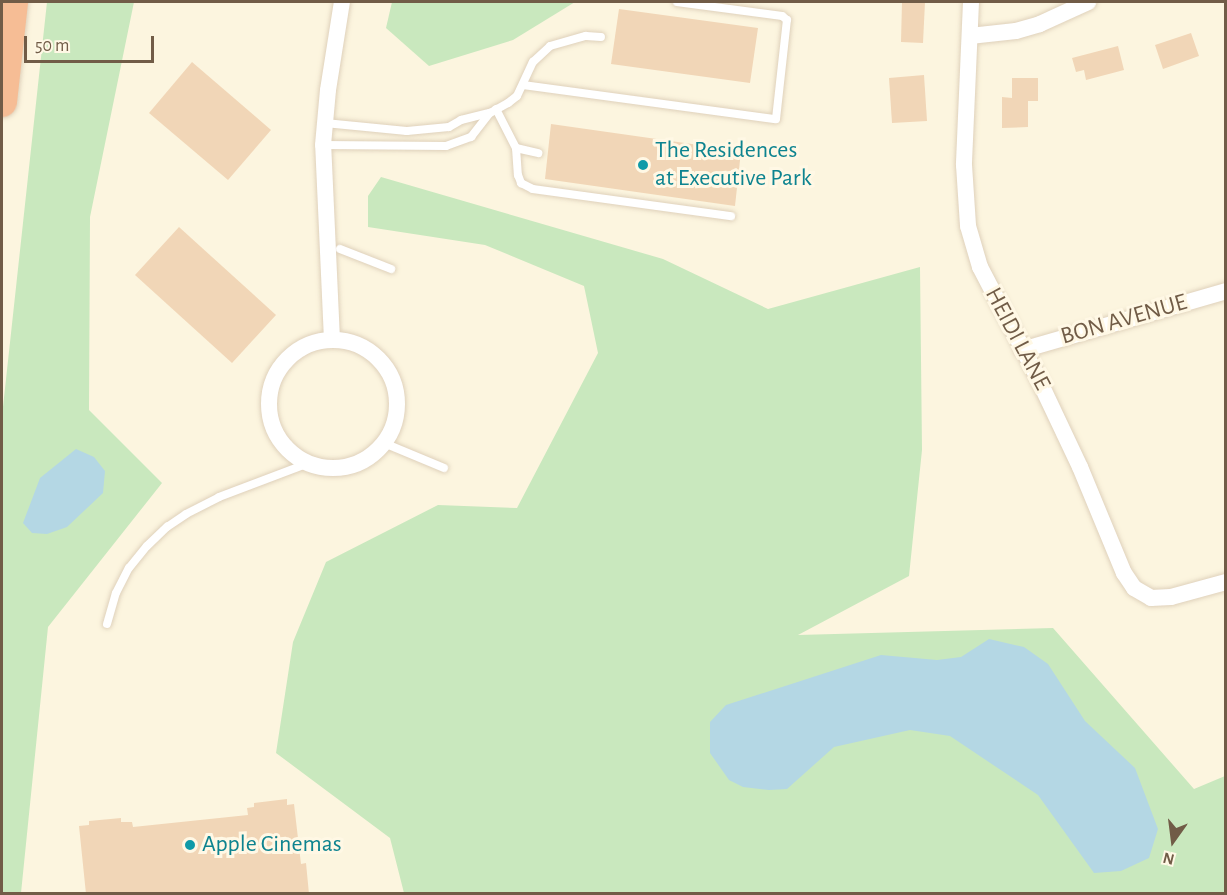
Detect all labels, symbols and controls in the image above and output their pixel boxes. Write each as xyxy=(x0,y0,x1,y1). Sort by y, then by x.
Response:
scale bar xyxy=(27,24,158,62)
text: 50 m xyxy=(35,37,69,55)
place label: The Residences at Executive Park xyxy=(655,137,812,193)
marker: The Residences at Executive Park xyxy=(636,158,650,172)
street label: HEIDI LANE xyxy=(978,283,1056,395)
street label: BON AVENUE xyxy=(1058,288,1190,352)
north arrow xyxy=(1143,811,1203,871)
place label: Apple Cinemas xyxy=(202,831,342,859)
marker: Apple Cinemas xyxy=(183,838,197,852)
text: N xyxy=(1161,849,1176,868)

